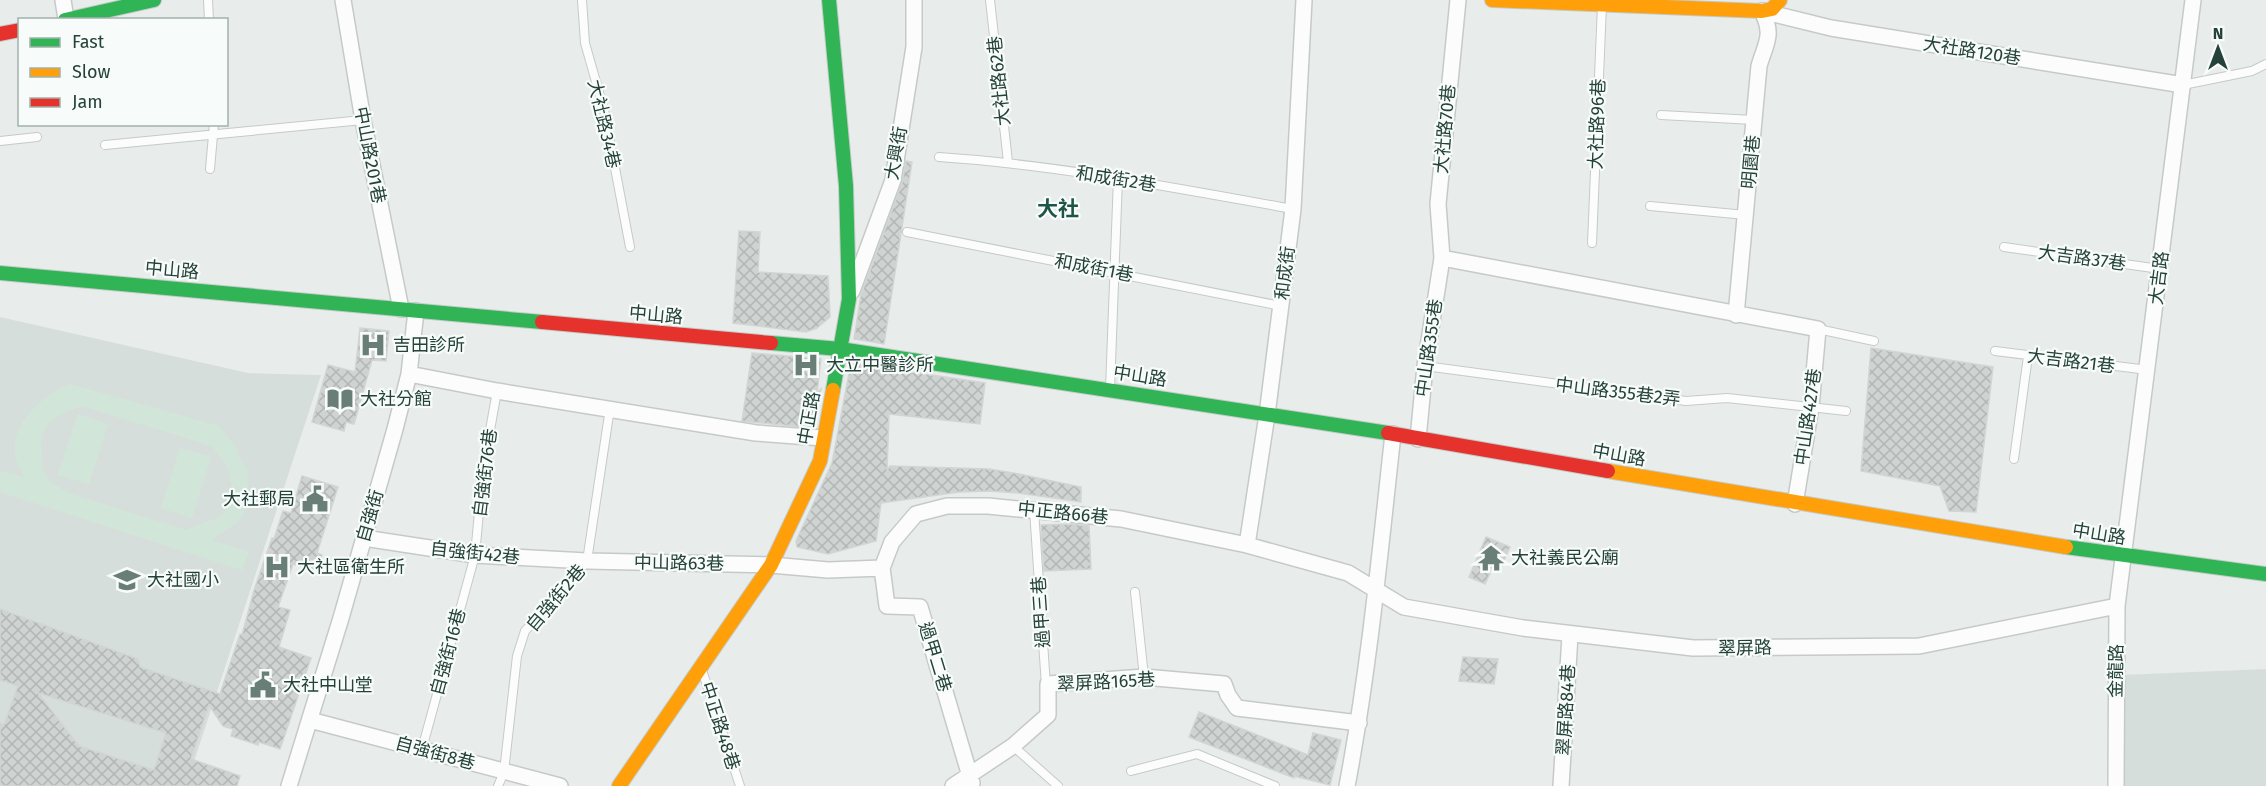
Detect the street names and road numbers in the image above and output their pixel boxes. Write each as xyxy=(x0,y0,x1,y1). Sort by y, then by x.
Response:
street label: 大社路120巷 xyxy=(1922,32,2022,70)
street label: 大社路62巷 xyxy=(983,35,1015,127)
street label: 大社路34巷 xyxy=(583,77,625,171)
street label: 大社路96巷 xyxy=(1584,78,1610,170)
street label: 大社路70巷 xyxy=(1430,83,1460,175)
street label: 中山路201巷 xyxy=(350,105,390,205)
street label: 大興街 xyxy=(880,125,912,181)
street label: 明園巷 xyxy=(1738,134,1764,190)
street label: 和成街2巷 xyxy=(1074,162,1158,196)
street label: 大吉路37巷 xyxy=(2036,241,2128,275)
street label: 和成街 xyxy=(1271,245,1299,301)
street label: 和成街1巷 xyxy=(1053,250,1135,286)
street label: 大吉路 xyxy=(2145,250,2173,306)
street label: 中山路 xyxy=(144,257,200,283)
street label: 中山路355巷 xyxy=(1411,297,1447,399)
street label: 中山路 xyxy=(628,302,684,328)
street label: 大吉路21巷 xyxy=(2026,345,2116,377)
street label: 中山路 xyxy=(1112,361,1168,391)
street label: 中山路427巷 xyxy=(1790,367,1826,467)
street label: 中山路355巷2弄 xyxy=(1554,373,1682,411)
street label: 中正路 xyxy=(793,390,825,446)
street label: 自強街76巷 xyxy=(469,427,501,519)
street label: 中山路 xyxy=(1591,439,1647,471)
street label: 自強街 xyxy=(352,487,388,545)
street label: 中正路66巷 xyxy=(1017,497,1109,529)
street label: 中山路 xyxy=(2071,519,2127,549)
street label: 自強街42巷 xyxy=(429,537,521,569)
street label: 中山路63巷 xyxy=(634,551,724,575)
street label: 自強街2巷 xyxy=(522,560,590,636)
street label: 過甲三巷 xyxy=(1028,575,1054,649)
street label: 自強街16巷 xyxy=(426,606,470,698)
street label: 過甲二巷 xyxy=(914,619,956,695)
street label: 翠屏路 xyxy=(1718,637,1772,659)
street label: 金龍路 xyxy=(2105,644,2127,698)
street label: 翠屏路84巷 xyxy=(1553,664,1579,756)
street label: 翠屏路165巷 xyxy=(1056,668,1156,696)
street label: 中正路48巷 xyxy=(695,679,745,773)
street label: 自強街8巷 xyxy=(393,732,477,774)

